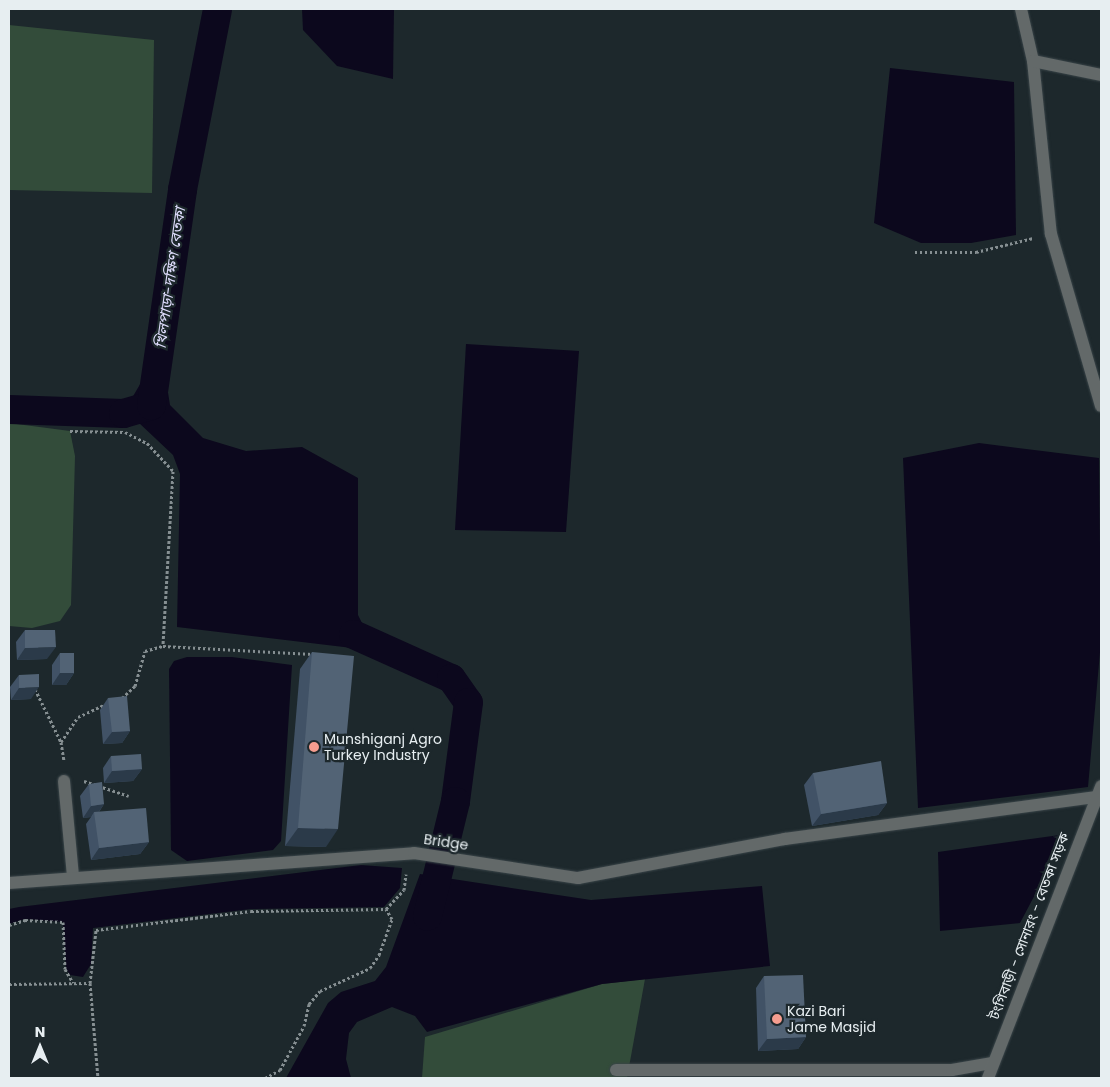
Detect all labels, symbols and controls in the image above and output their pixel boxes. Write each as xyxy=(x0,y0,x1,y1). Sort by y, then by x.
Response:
water label: খিলপাড়া-দক্ষিণ বেতকা xyxy=(151,206,189,350)
place label: Munshiganj Agro Turkey Industry xyxy=(324,731,442,764)
marker: Munshiganj Agro Turkey Industry xyxy=(308,741,320,753)
street label: টংগিবাড়ী - সোনারং - বেতকা সড়ক xyxy=(986,830,1072,1022)
street label: Bridge xyxy=(423,831,469,853)
place label: Kazi Bari Jame Masjid xyxy=(787,1003,876,1036)
marker: Kazi Bari Jame Masjid xyxy=(771,1013,783,1025)
north arrow xyxy=(15,1022,65,1072)
text: N xyxy=(35,1022,45,1042)

